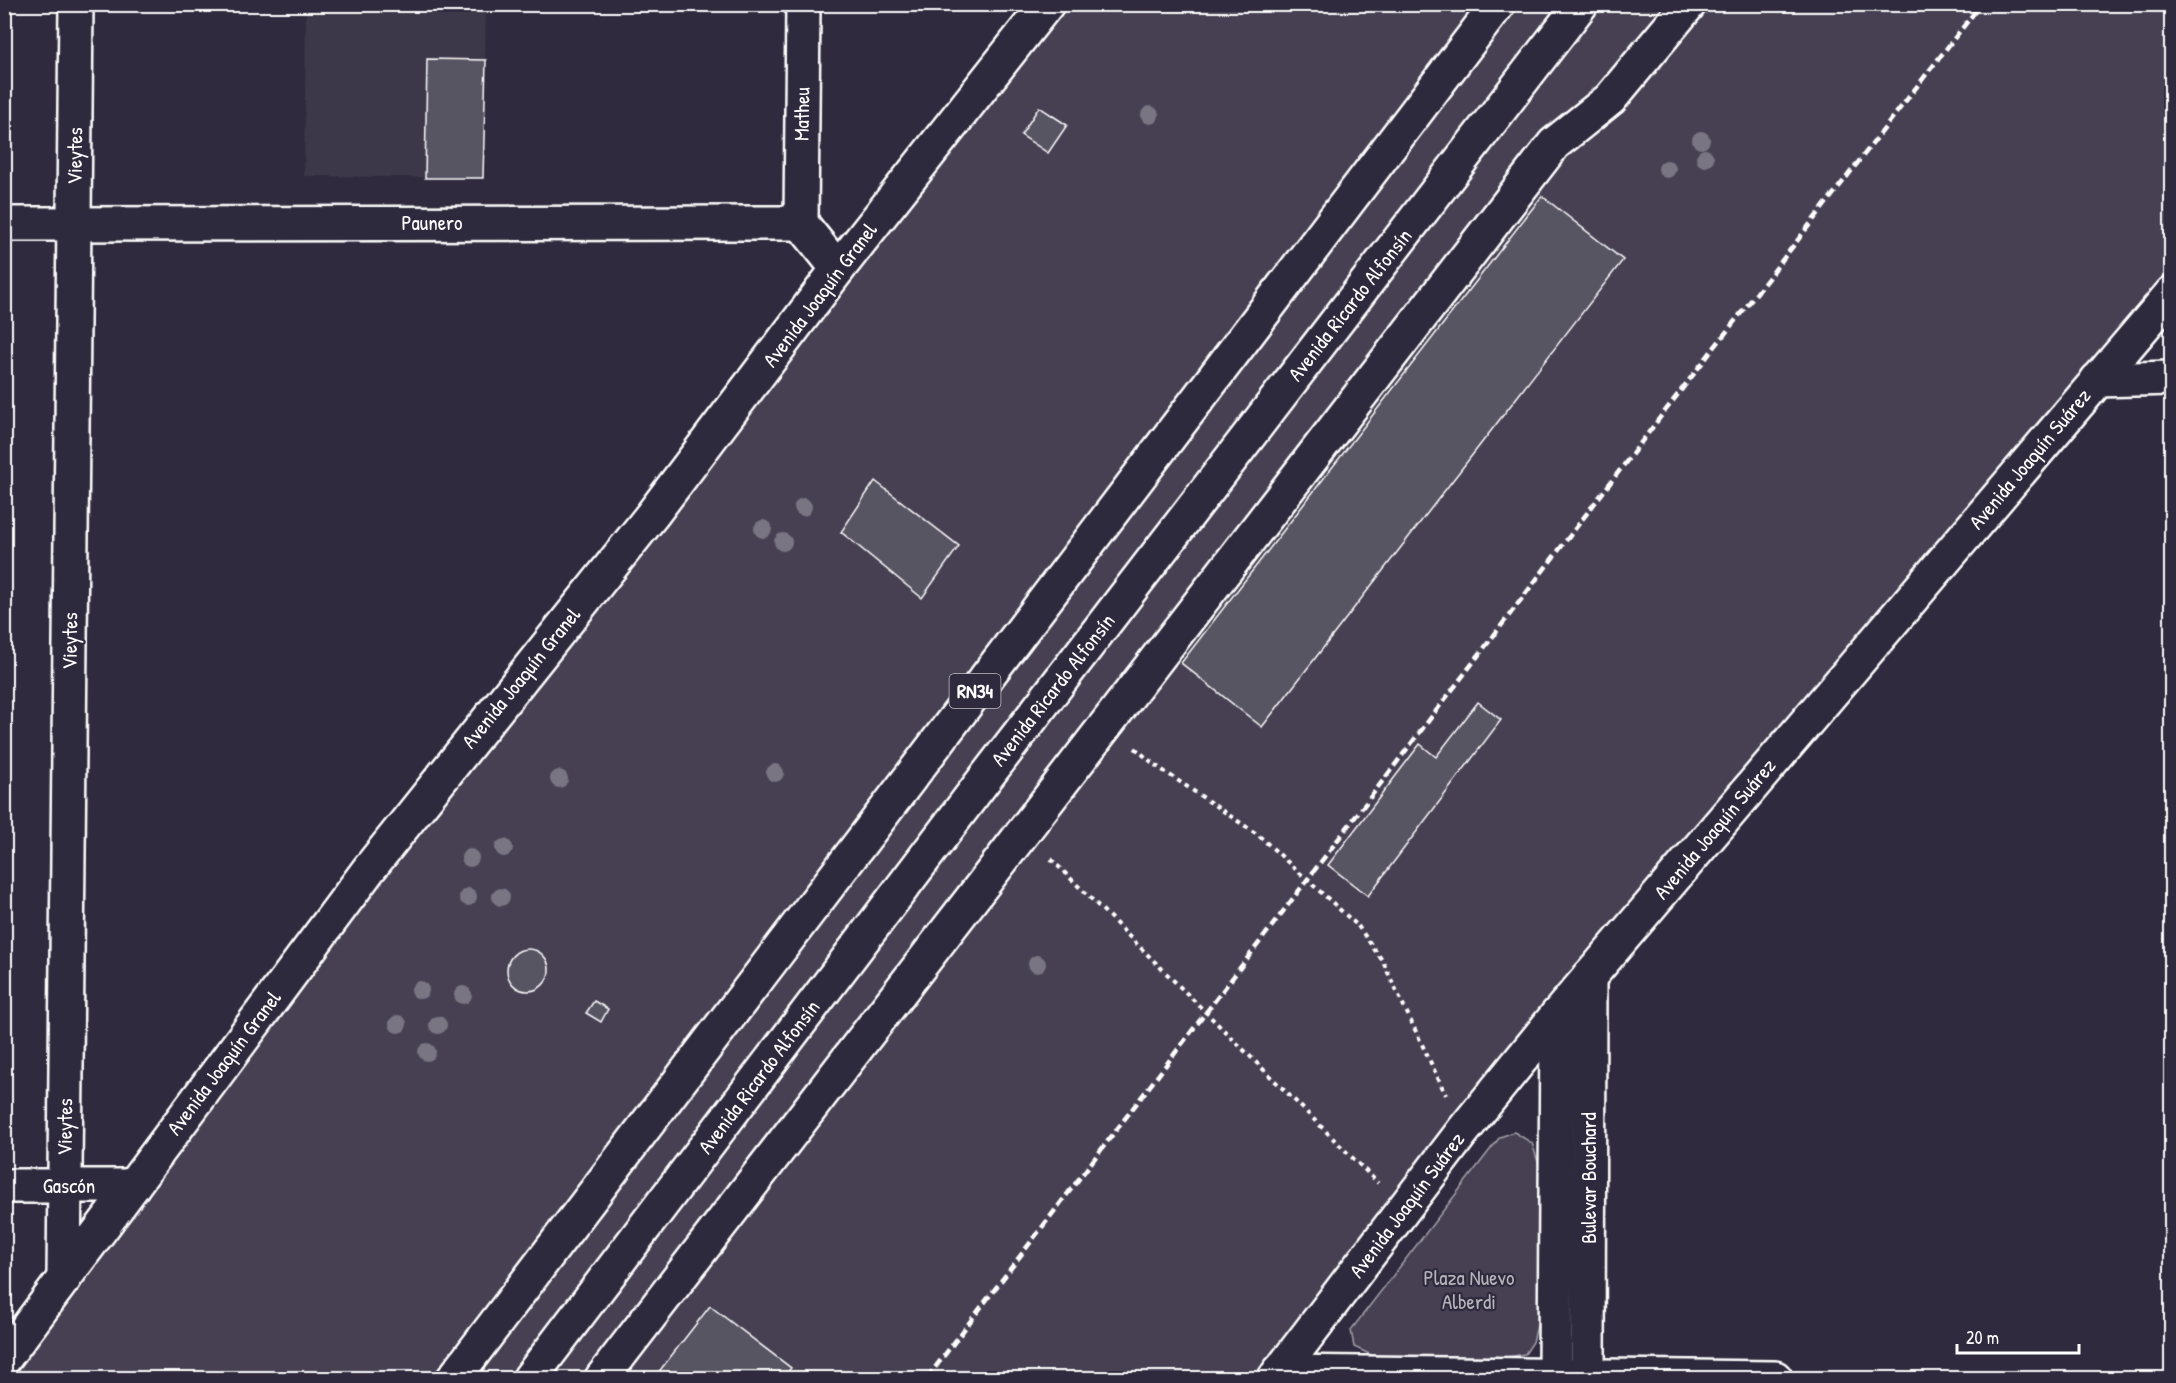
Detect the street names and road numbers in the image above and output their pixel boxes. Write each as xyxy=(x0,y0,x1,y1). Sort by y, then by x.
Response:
street label: Matheu xyxy=(787,86,816,141)
street label: Vieytes xyxy=(60,127,89,185)
street label: Paunero xyxy=(401,208,463,237)
street label: Avenida Joaquín Granel xyxy=(756,216,884,373)
street label: Avenida Ricardo Alfonsín xyxy=(1281,222,1418,387)
street label: Avenida Joaquín Suárez xyxy=(1962,382,2097,535)
street label: Avenida Joaquín Granel xyxy=(455,601,587,754)
street label: Avenida Ricardo Alfonsín xyxy=(984,607,1121,772)
street label: Vieytes xyxy=(55,612,84,670)
road number: RN34 xyxy=(950,674,1000,708)
street label: Avenida Joaquín Suárez xyxy=(1647,752,1782,905)
street label: Avenida Joaquín Granel xyxy=(160,984,288,1141)
street label: Avenida Ricardo Alfonsín xyxy=(691,994,826,1160)
street label: Vieytes xyxy=(50,1098,79,1156)
street label: Bulevar Bouchard xyxy=(1574,1112,1603,1244)
street label: Avenida Joaquín Suárez xyxy=(1342,1126,1471,1284)
street label: Gascón xyxy=(43,1171,95,1200)

